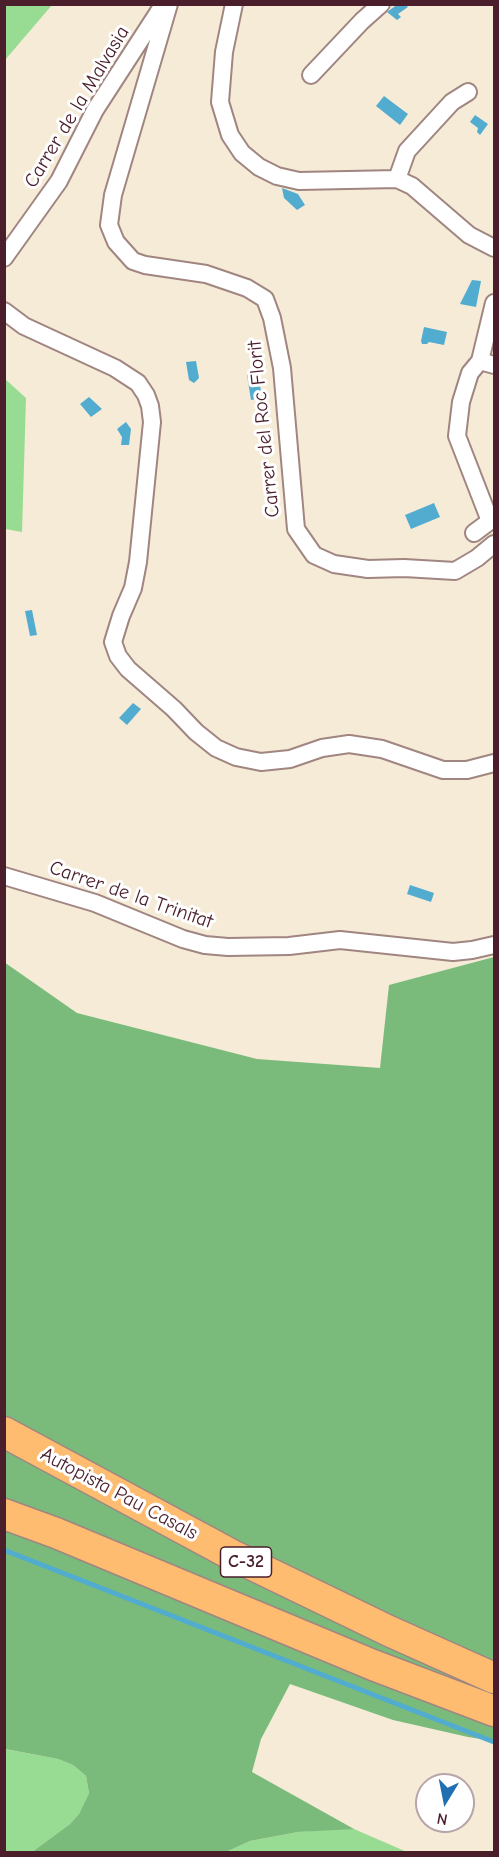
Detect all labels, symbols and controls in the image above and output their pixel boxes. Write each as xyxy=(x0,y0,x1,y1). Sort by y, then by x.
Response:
street label: Carrer de la Malvasia xyxy=(19,22,135,192)
street label: Carrer del Roc Florit xyxy=(243,339,285,519)
street label: Carrer de la Trinitat xyxy=(46,856,216,934)
street label: Autopista Pau Casals xyxy=(36,1442,202,1546)
road number: C-32 xyxy=(220,1547,272,1577)
north arrow xyxy=(415,1773,475,1833)
text: N xyxy=(436,1809,449,1829)

